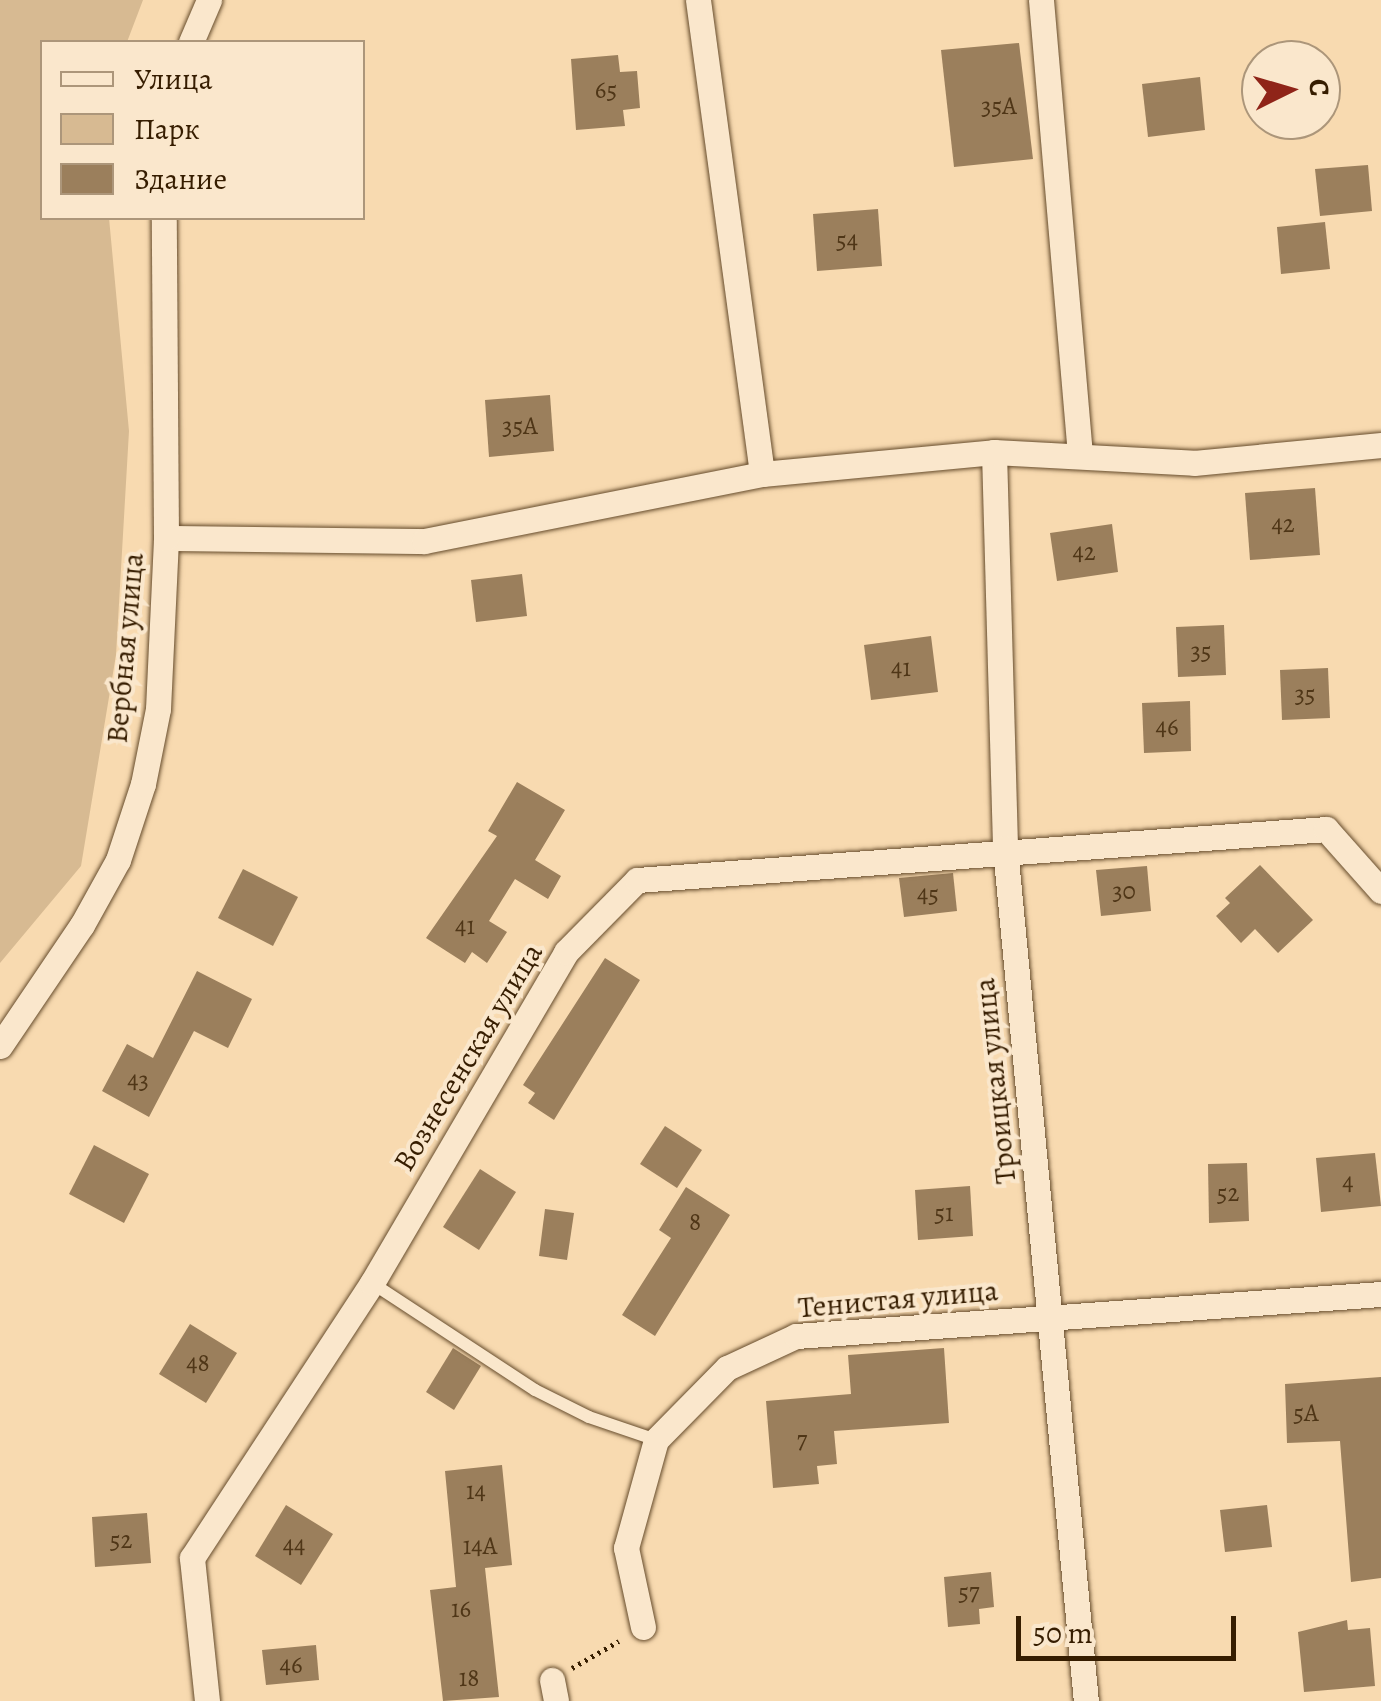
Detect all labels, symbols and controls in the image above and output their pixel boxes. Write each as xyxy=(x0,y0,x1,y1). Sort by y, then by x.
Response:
legend xyxy=(40,40,365,220)
north arrow xyxy=(1241,40,1341,140)
text: Улица xyxy=(134,59,213,99)
house number: 65 xyxy=(595,75,617,105)
text: С xyxy=(1299,77,1339,98)
house number: 35А xyxy=(981,91,1017,121)
text: Парк xyxy=(134,109,200,149)
text: Здание xyxy=(134,159,227,199)
house number: 54 xyxy=(836,225,858,255)
house number: 35А xyxy=(502,411,538,441)
house number: 42 xyxy=(1271,509,1295,539)
house number: 42 xyxy=(1072,537,1096,567)
street label: Вербная улица xyxy=(99,551,151,745)
house number: 35 xyxy=(1190,636,1212,666)
house number: 41 xyxy=(891,653,911,683)
house number: 35 xyxy=(1294,679,1316,709)
house number: 46 xyxy=(1156,712,1178,742)
house number: 30 xyxy=(1112,876,1136,906)
house number: 45 xyxy=(917,879,939,909)
house number: 41 xyxy=(455,911,475,941)
street label: Вознесенская улица xyxy=(386,937,550,1177)
street label: Троицкая улица xyxy=(966,976,1024,1186)
house number: 43 xyxy=(127,1065,149,1095)
house number: 4 xyxy=(1342,1167,1354,1197)
house number: 52 xyxy=(1217,1178,1239,1208)
house number: 51 xyxy=(934,1198,954,1228)
house number: 8 xyxy=(689,1207,701,1237)
street label: Тенистая улица xyxy=(797,1272,999,1326)
house number: 48 xyxy=(186,1348,210,1378)
house number: 5А xyxy=(1293,1398,1319,1428)
house number: 7 xyxy=(797,1425,807,1455)
house number: 14 xyxy=(466,1476,486,1506)
house number: 52 xyxy=(110,1525,132,1555)
house number: 44 xyxy=(283,1530,305,1560)
house number: 14А xyxy=(463,1531,497,1561)
house number: 57 xyxy=(958,1577,980,1607)
house number: 16 xyxy=(451,1594,471,1624)
scale bar xyxy=(1021,1596,1241,1658)
text: 50 m xyxy=(1033,1613,1093,1653)
house number: 46 xyxy=(280,1650,302,1680)
house number: 18 xyxy=(459,1663,479,1693)

